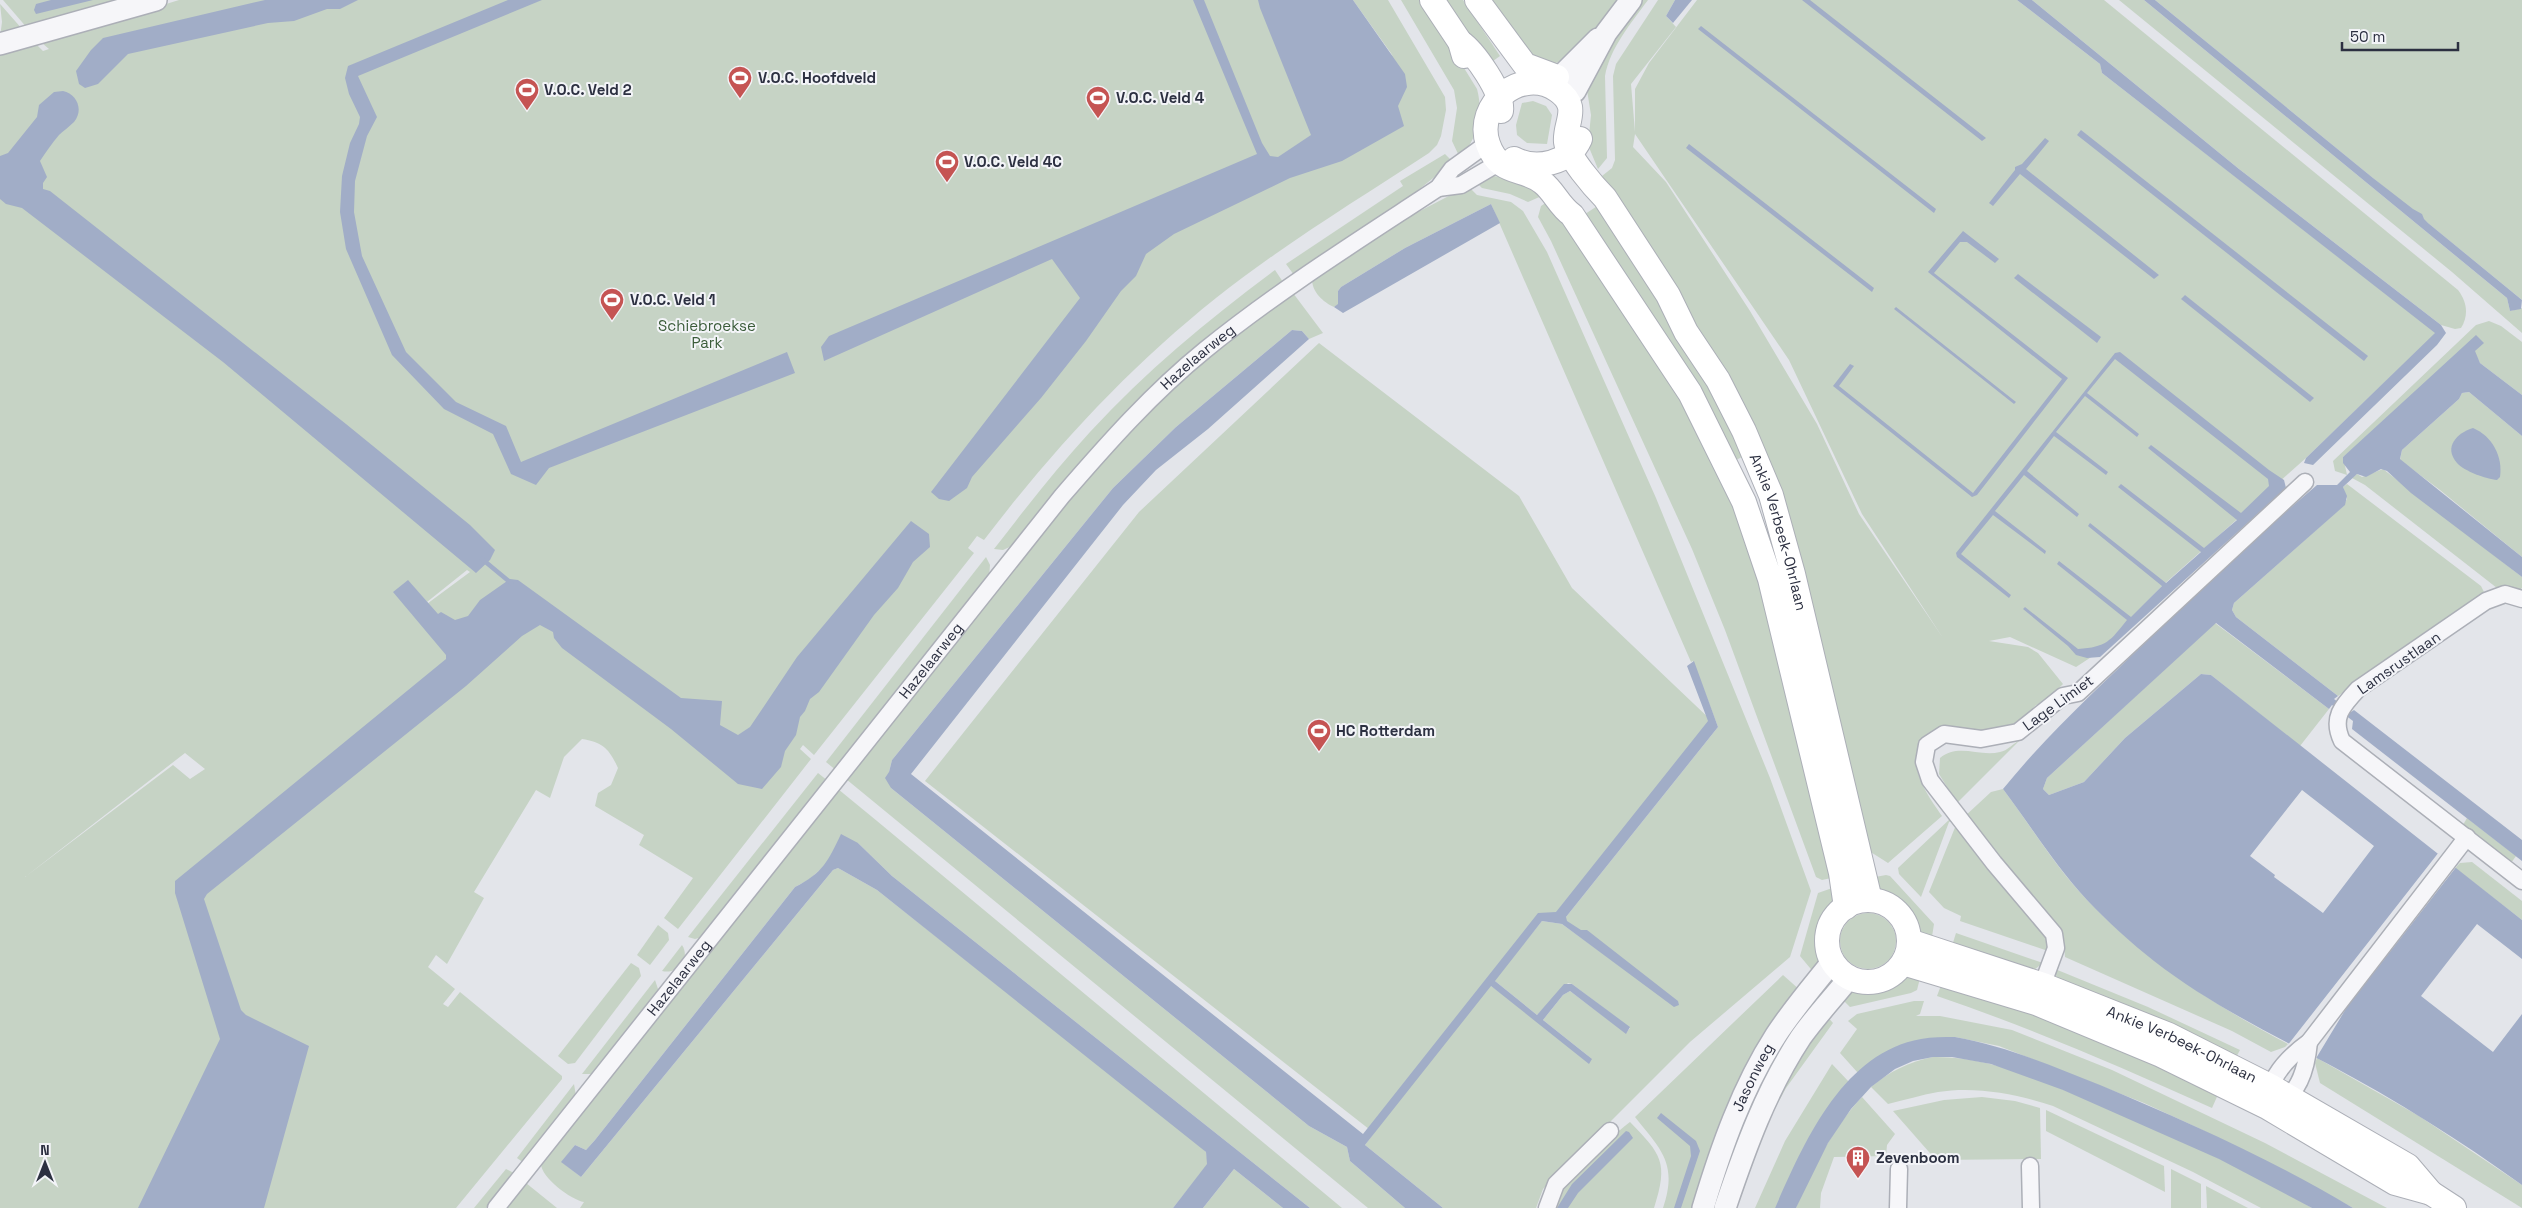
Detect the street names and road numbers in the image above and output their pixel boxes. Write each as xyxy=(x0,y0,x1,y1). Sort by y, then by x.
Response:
street label: Hazelaarweg xyxy=(1156,320,1239,394)
street label: Ankie Verbeek-Ohrlaan xyxy=(1746,451,1811,612)
street label: Hazelaarweg xyxy=(895,619,967,702)
street label: Lamsrustlaan xyxy=(2353,627,2444,698)
street label: Lage Limiet xyxy=(2019,670,2097,735)
street label: Hazelaarweg xyxy=(643,936,715,1019)
street label: Ankie Verbeek-Ohrlaan xyxy=(2104,1001,2260,1087)
street label: Jasonweg xyxy=(1728,1040,1778,1114)

